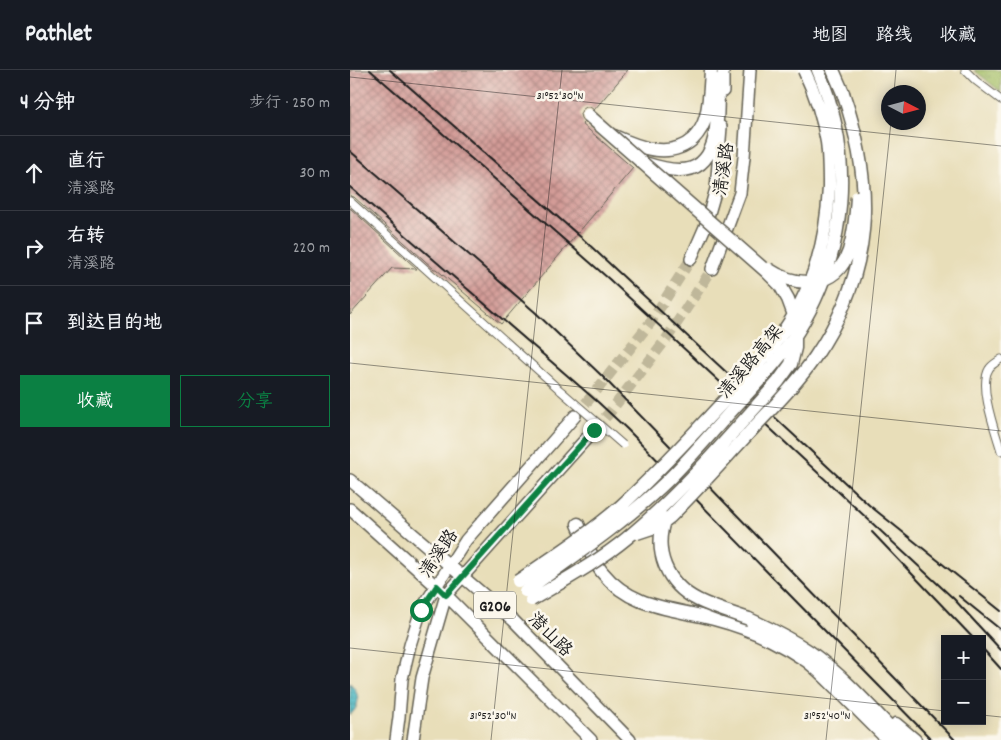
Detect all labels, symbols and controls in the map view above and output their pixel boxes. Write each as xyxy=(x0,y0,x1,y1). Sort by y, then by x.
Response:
text: Pathlet xyxy=(25,18,92,52)
text: 地图 xyxy=(812,24,848,49)
text: 路线 xyxy=(876,24,912,49)
text: 收藏 xyxy=(940,24,976,49)
north arrow xyxy=(881,85,926,130)
text: 31°52'30"N xyxy=(536,88,584,105)
text: 4 分钟 xyxy=(20,89,76,119)
text: 步行 · 250 m xyxy=(249,92,330,115)
street label: 清溪路 xyxy=(709,141,742,198)
text: 直行 xyxy=(67,149,105,176)
icon: ahead xyxy=(20,159,48,187)
text: 30 m xyxy=(300,162,330,185)
text: 清溪路 xyxy=(67,178,115,201)
text: 右转 xyxy=(67,224,105,251)
icon: right xyxy=(20,234,48,262)
text: 220 m xyxy=(293,237,330,260)
text: 清溪路 xyxy=(67,253,115,276)
icon: arrive xyxy=(20,309,48,337)
text: 到达目的地 xyxy=(67,311,162,338)
street label: 清溪路高架 xyxy=(713,320,790,405)
button: 收藏 xyxy=(20,375,170,427)
button: 分享 xyxy=(180,375,330,427)
route end xyxy=(583,419,606,442)
street label: 清溪路 xyxy=(415,525,466,584)
road number: G206 xyxy=(474,592,516,618)
route start xyxy=(410,599,433,622)
street label: 潜山路 xyxy=(521,608,577,664)
map controls xyxy=(941,635,986,725)
button: + xyxy=(941,635,986,680)
button: − xyxy=(941,680,986,725)
text: 31°52'30"N xyxy=(469,708,517,725)
text: 31°52'40"N xyxy=(804,708,850,725)

